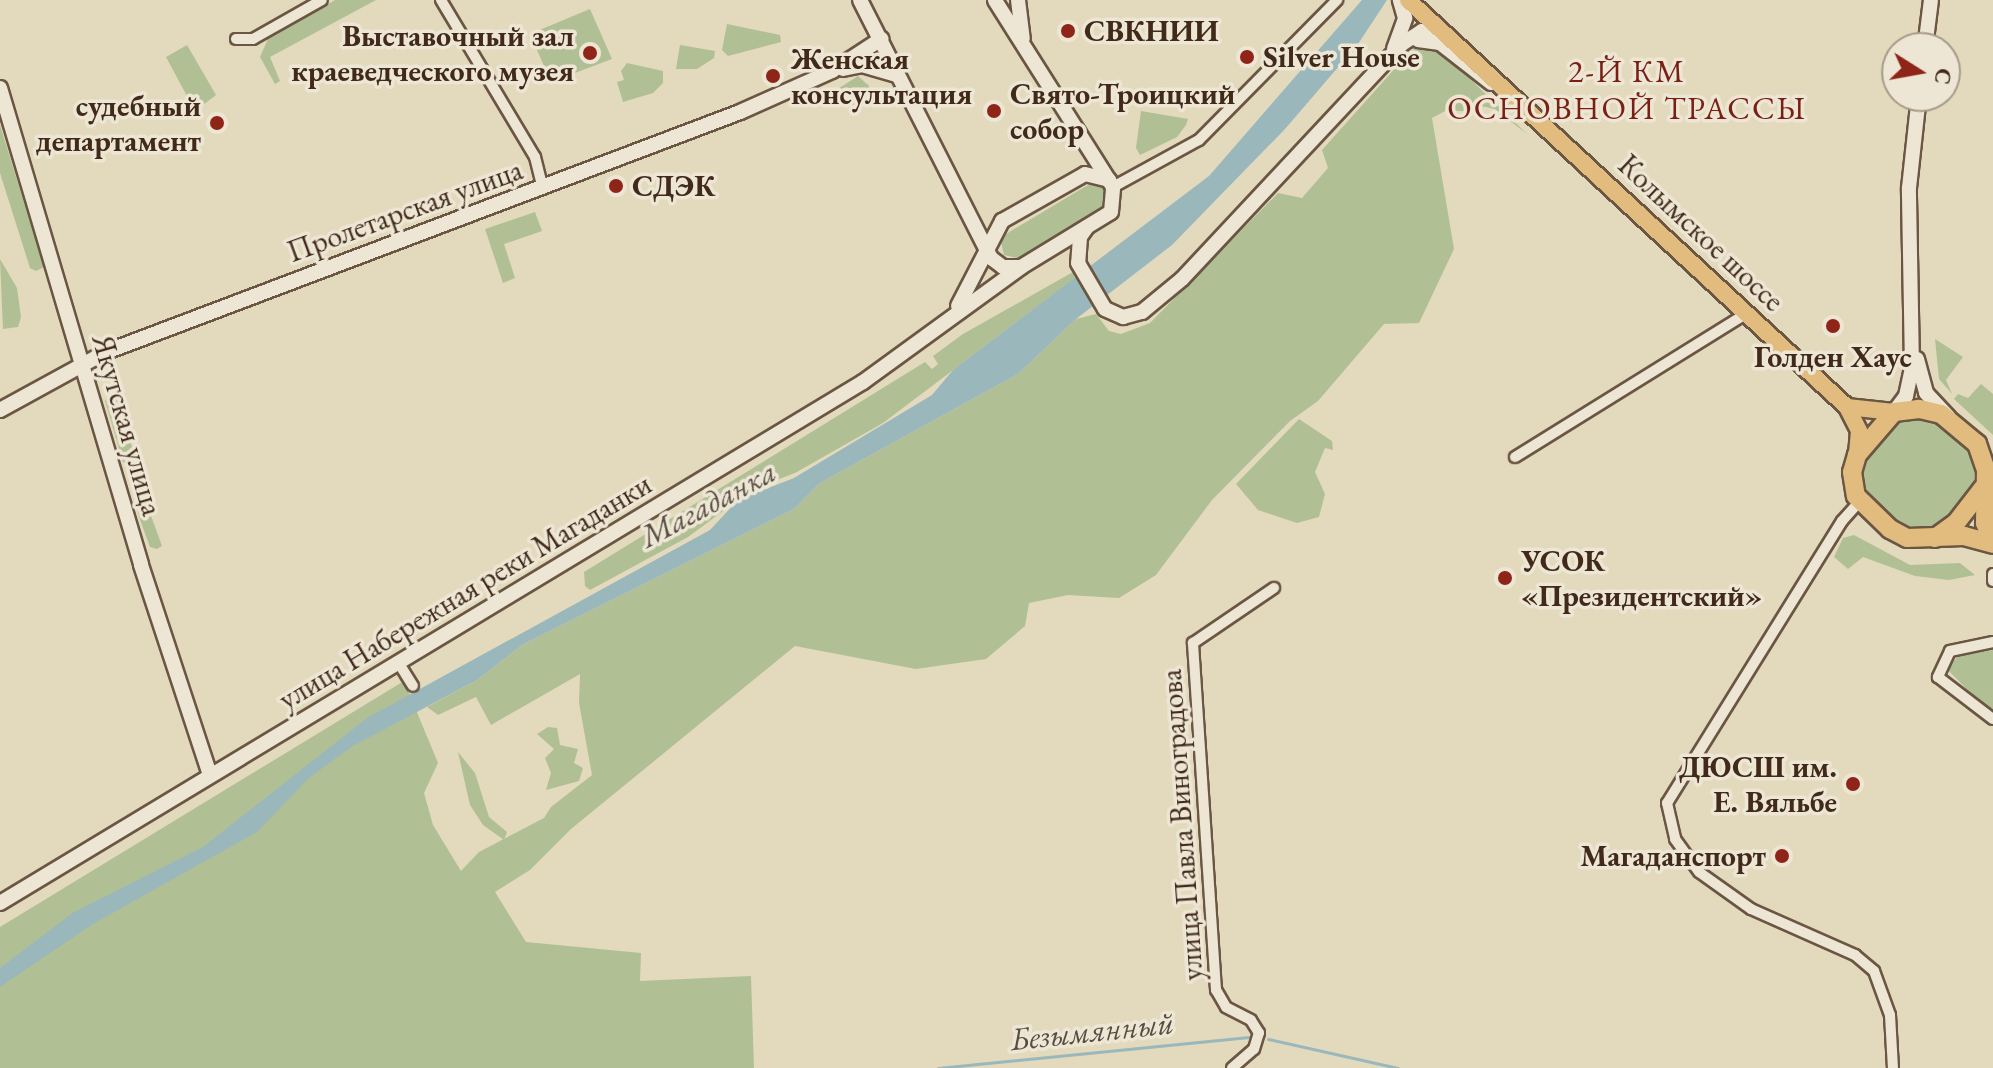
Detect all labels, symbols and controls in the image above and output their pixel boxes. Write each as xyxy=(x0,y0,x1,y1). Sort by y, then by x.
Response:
place label: СВКНИИ xyxy=(1084,13,1219,49)
place label: Выставочный зал краеведческого музея xyxy=(291,18,574,88)
marker: СВКНИИ xyxy=(1059,22,1077,40)
north arrow xyxy=(1881,32,1961,112)
place label: Silver House xyxy=(1263,39,1420,75)
place label: Женская консультация xyxy=(791,41,972,112)
marker: Выставочный зал краеведческого музея xyxy=(581,44,599,62)
marker: Silver House xyxy=(1238,48,1256,66)
district label: 2-Й КМ ОСНОВНОЙ ТРАССЫ xyxy=(1447,53,1807,128)
marker: Женская консультация xyxy=(762,65,784,87)
text: С xyxy=(1927,66,1959,87)
place label: Свято-Троицкий собор xyxy=(1010,76,1235,146)
place label: судебный департамент xyxy=(36,88,201,158)
marker: Свято-Троицкий собор xyxy=(985,102,1003,120)
marker: судебный департамент xyxy=(208,114,226,132)
street label: Колымское шоссе xyxy=(1611,147,1791,319)
street label: Пролетарская улица xyxy=(283,152,527,270)
place label: СДЭК xyxy=(632,168,715,204)
marker: СДЭК xyxy=(607,177,625,195)
marker: Голден Хаус xyxy=(1824,317,1842,335)
street label: Якутская улица xyxy=(84,330,170,520)
place label: Голден Хаус xyxy=(1754,339,1912,375)
water label: Магаданка xyxy=(633,452,783,556)
street label: улица Набережная реки Магаданки xyxy=(272,466,658,718)
place label: УСОК «Президентский» xyxy=(1521,543,1762,614)
marker: УСОК «Президентский» xyxy=(1496,569,1514,587)
street label: улица Павла Виноградова xyxy=(1153,668,1211,982)
place label: ДЮСШ им. Е. Вяльбе xyxy=(1679,749,1837,820)
marker: ДЮСШ им. Е. Вяльбе xyxy=(1844,775,1862,793)
place label: Магаданспорт xyxy=(1580,838,1766,874)
marker: Магаданспорт xyxy=(1773,847,1791,865)
water label: Безымянный xyxy=(1008,1003,1176,1059)

